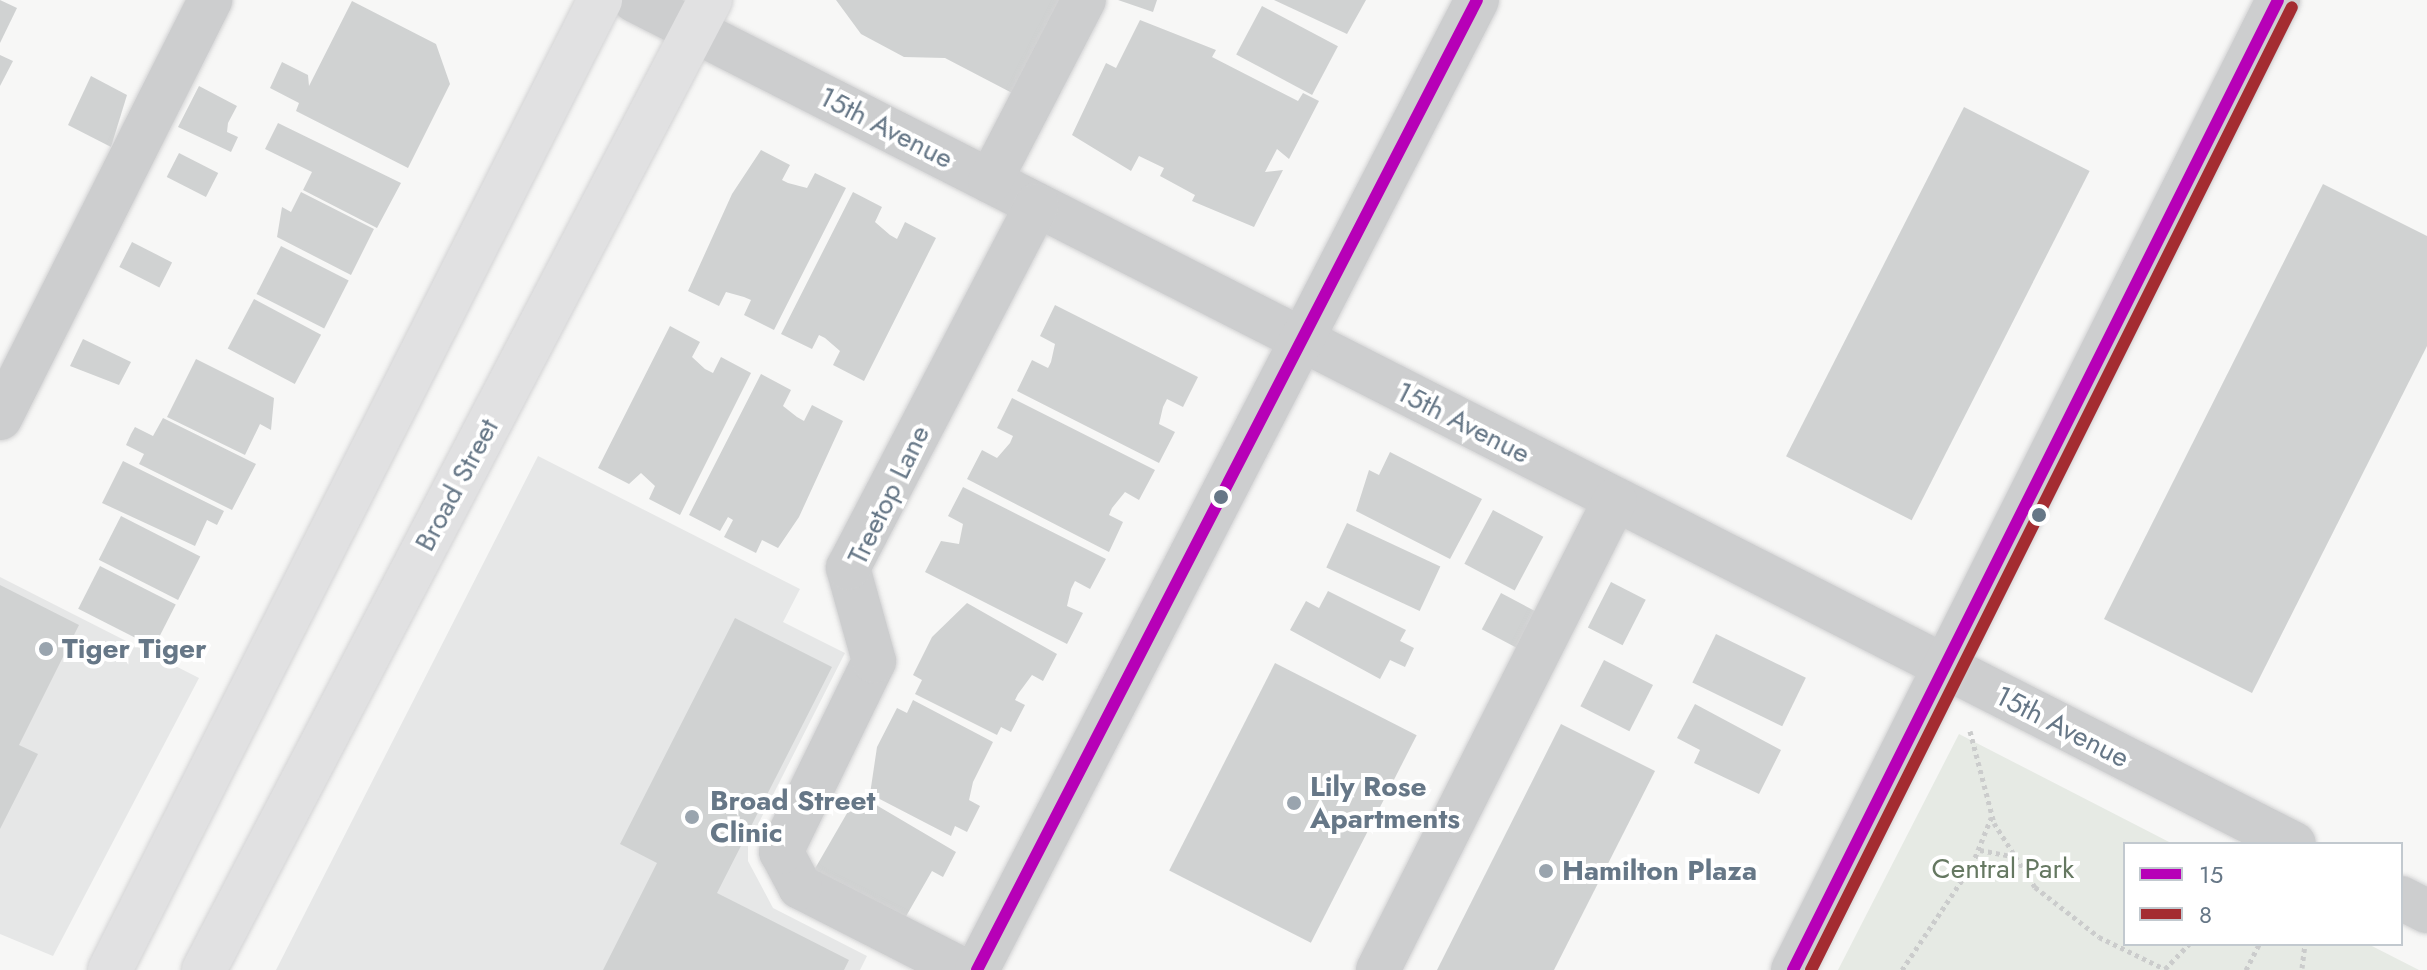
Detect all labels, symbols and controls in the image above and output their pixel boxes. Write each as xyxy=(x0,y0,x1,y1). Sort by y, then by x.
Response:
street label: 15th Avenue xyxy=(814,80,958,176)
street label: 15th Avenue xyxy=(1391,375,1535,471)
street label: Broad Street xyxy=(408,413,506,557)
street label: Treetop Lane xyxy=(841,420,937,570)
unlabelled marker xyxy=(1213,489,1229,505)
unlabelled marker xyxy=(2031,507,2047,523)
place label: Tiger Tiger xyxy=(62,632,207,666)
marker: Tiger Tiger xyxy=(37,640,55,658)
street label: 15th Avenue xyxy=(1990,679,2134,775)
place label: Lily Rose Apartments xyxy=(1310,770,1460,836)
place label: Broad Street Clinic xyxy=(710,784,875,850)
marker: Lily Rose Apartments xyxy=(1285,794,1303,812)
marker: Broad Street Clinic xyxy=(681,806,703,828)
legend xyxy=(2123,842,2403,946)
park label: Central Park xyxy=(1932,852,2074,886)
place label: Hamilton Plaza xyxy=(1562,854,1757,888)
text: 15 xyxy=(2199,857,2223,892)
marker: Hamilton Plaza xyxy=(1537,862,1555,880)
text: 8 xyxy=(2199,897,2212,932)

